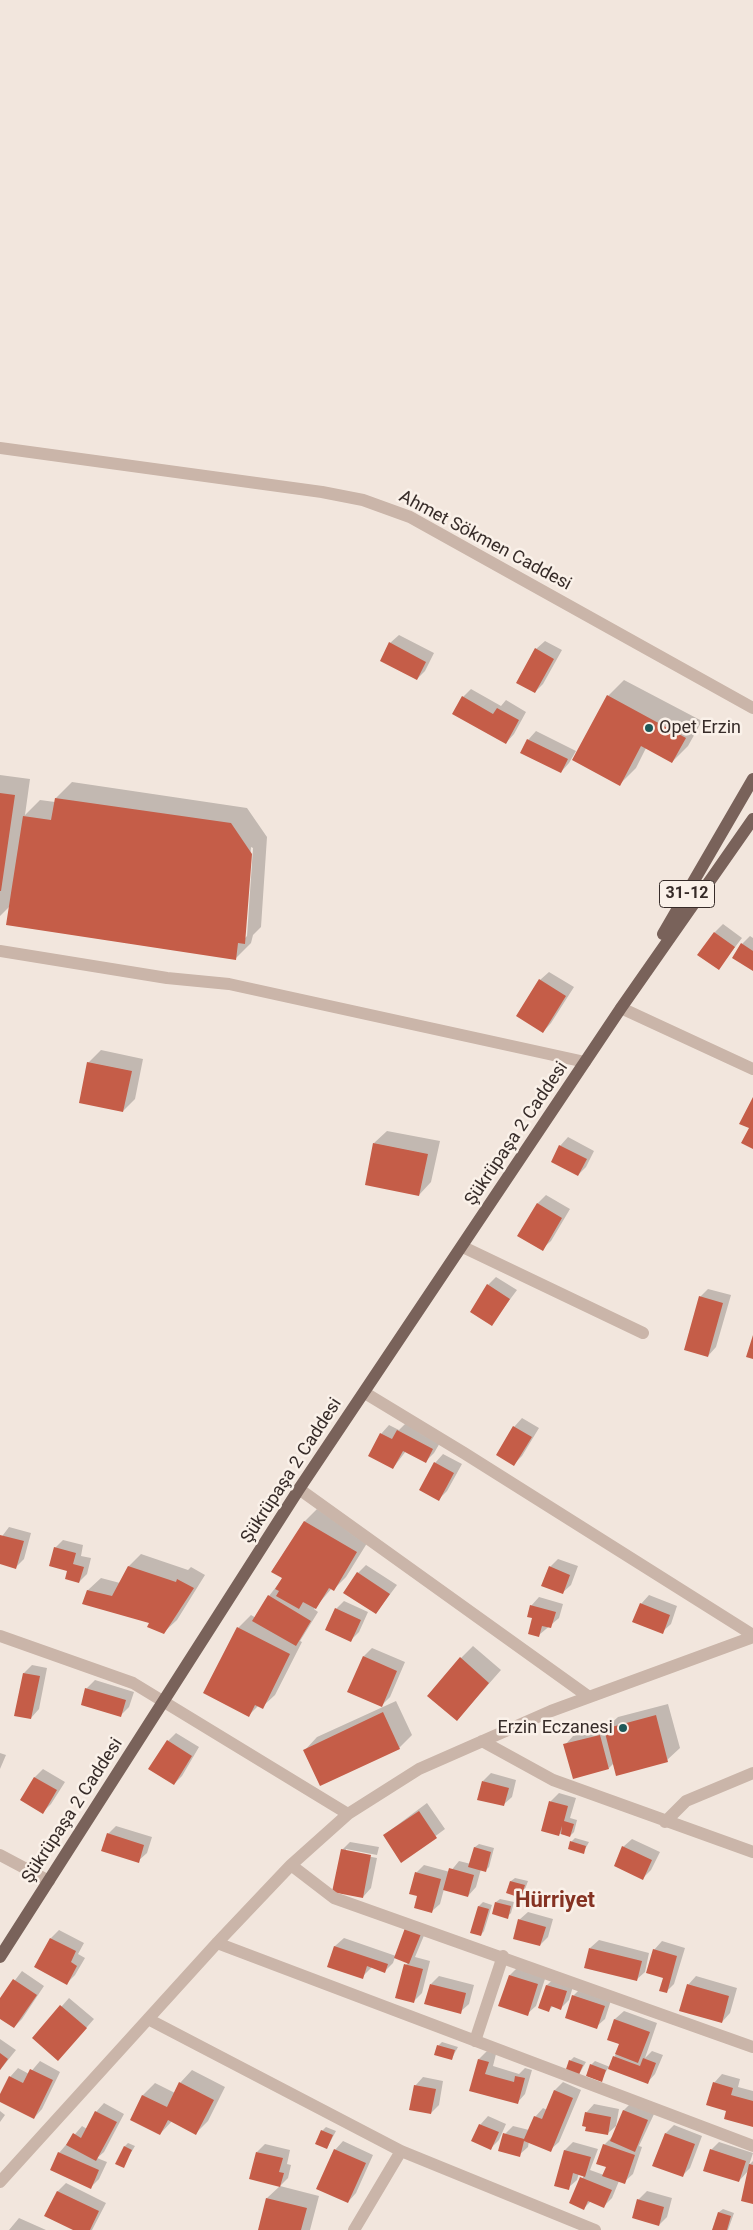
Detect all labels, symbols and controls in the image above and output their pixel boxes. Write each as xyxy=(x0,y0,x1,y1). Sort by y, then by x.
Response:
street label: Ahmet Sökmen Caddesi xyxy=(395,486,575,596)
place label: Opet Erzin xyxy=(659,717,741,739)
marker: Opet Erzin xyxy=(643,722,655,734)
road number: 31-12 xyxy=(660,881,714,908)
street label: Şükrüpaşa 2 Caddesi xyxy=(461,1058,573,1210)
street label: Şükrüpaşa 2 Caddesi xyxy=(237,1394,347,1548)
place label: Erzin Eczanesi xyxy=(498,1717,613,1739)
marker: Erzin Eczanesi xyxy=(617,1722,629,1734)
street label: Şükrüpaşa 2 Caddesi xyxy=(18,1734,128,1888)
district label: Hürriyet xyxy=(515,1888,595,1914)

